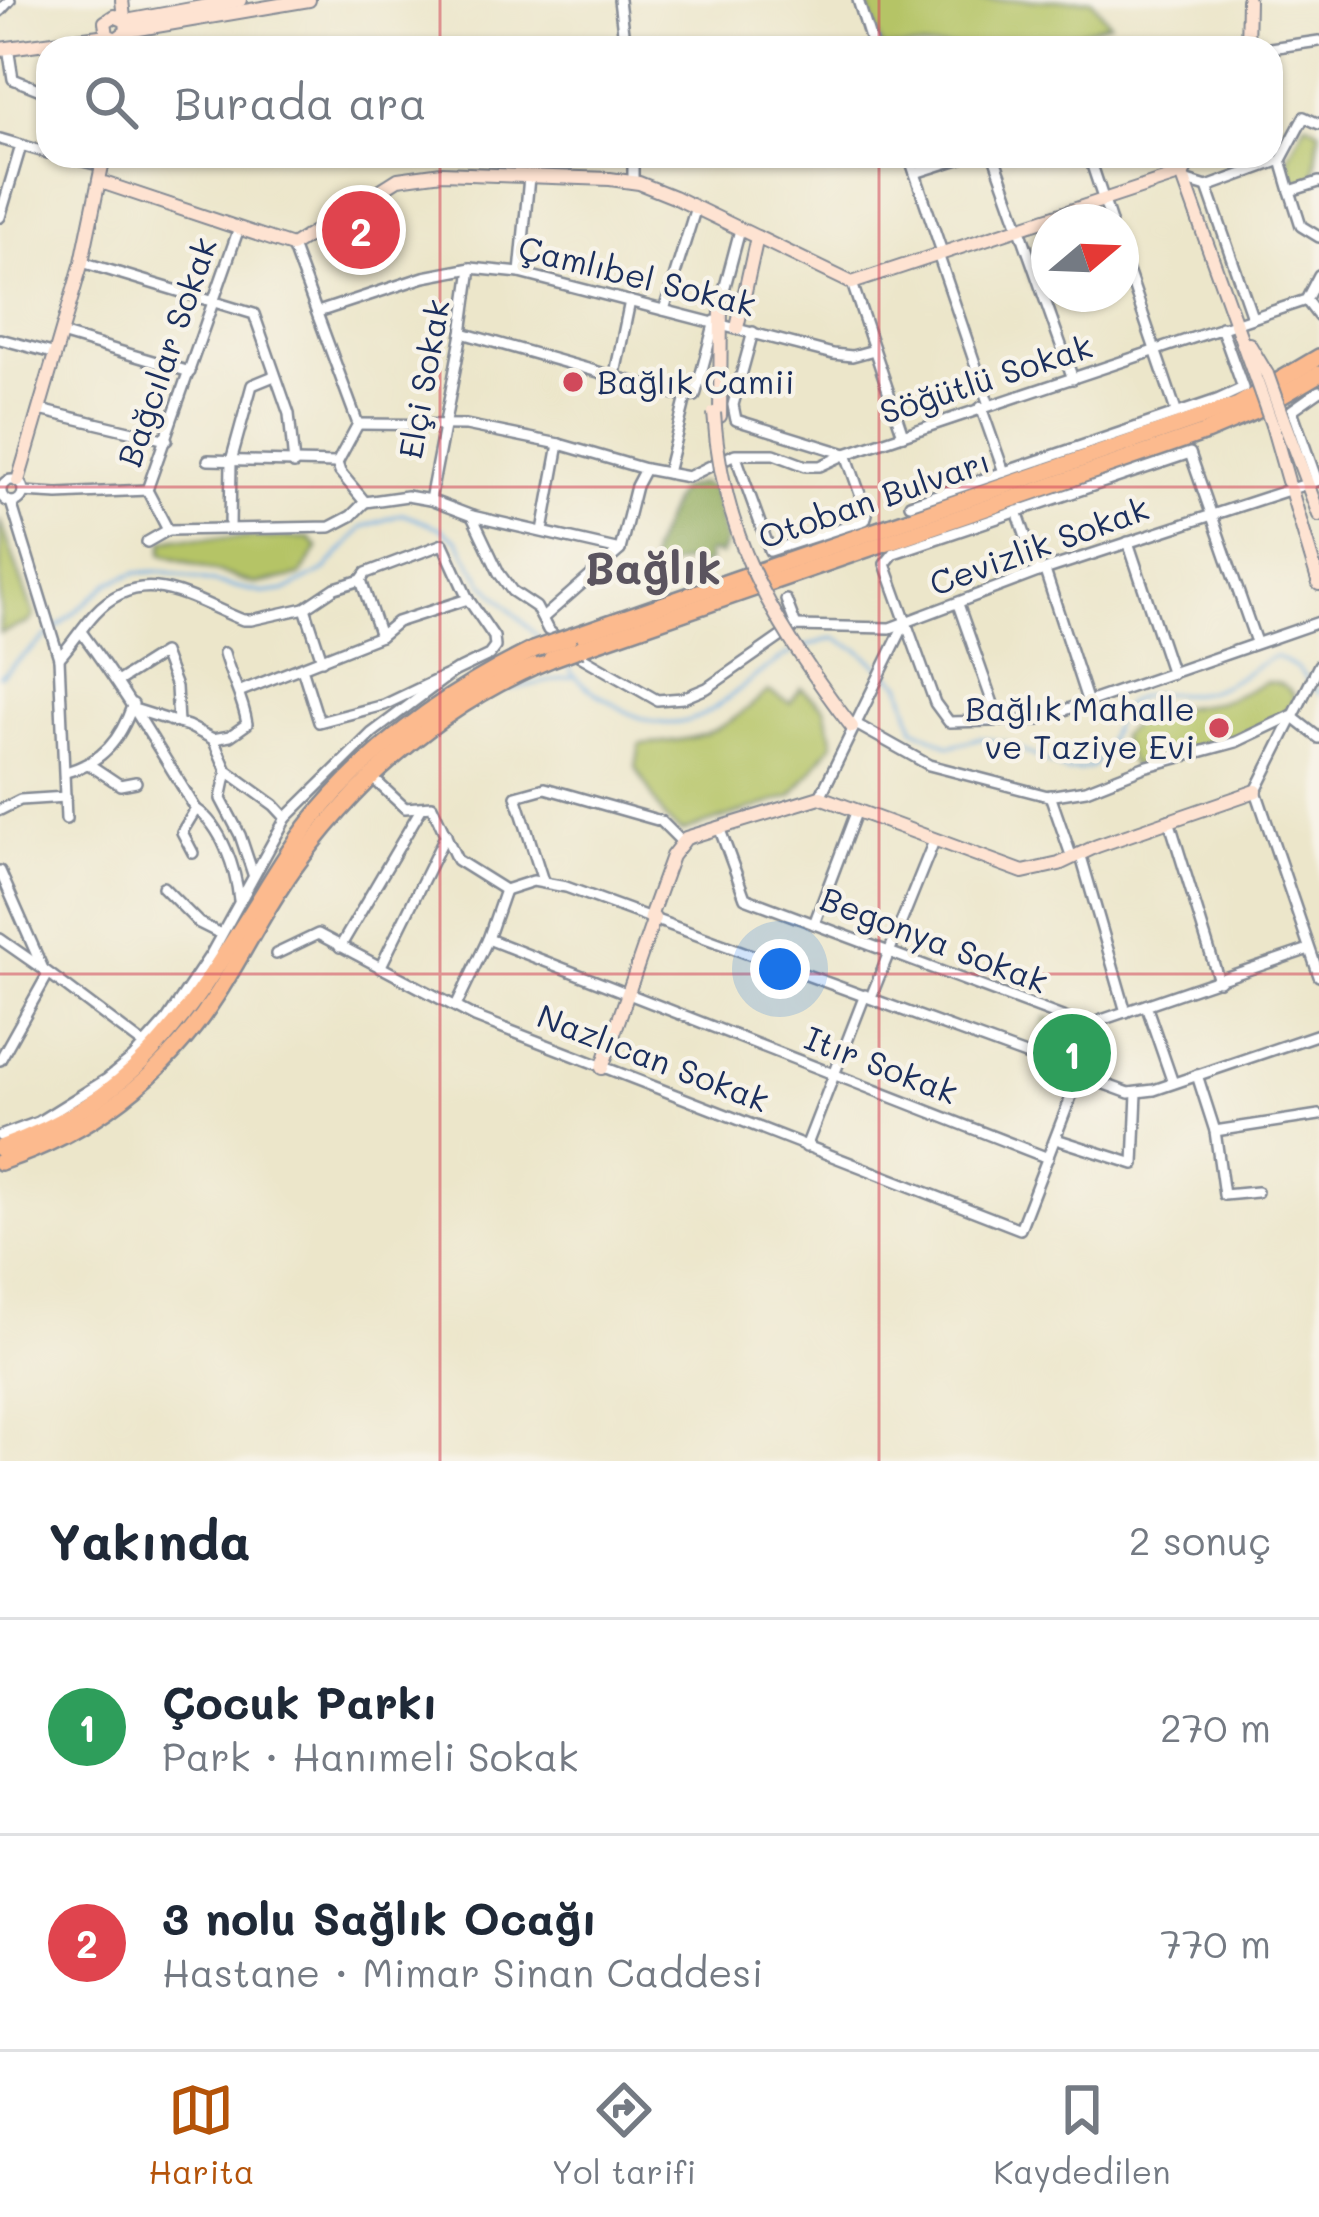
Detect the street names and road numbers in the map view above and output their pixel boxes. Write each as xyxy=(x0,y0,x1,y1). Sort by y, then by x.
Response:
street label: Çamlıbel Sokak xyxy=(514,224,761,325)
street label: Bağcılar Sokak xyxy=(106,231,225,472)
street label: Elçi Sokak xyxy=(387,296,458,462)
street label: Söğütlü Sokak xyxy=(874,323,1097,432)
street label: Otoban Bulvarı xyxy=(752,438,995,557)
street label: Cevizlik Sokak xyxy=(923,485,1154,604)
street label: Begonya Sokak xyxy=(814,876,1054,1003)
street label: Nazlıcan Sokak xyxy=(532,993,775,1120)
street label: Itır Sokak xyxy=(799,1015,964,1112)

